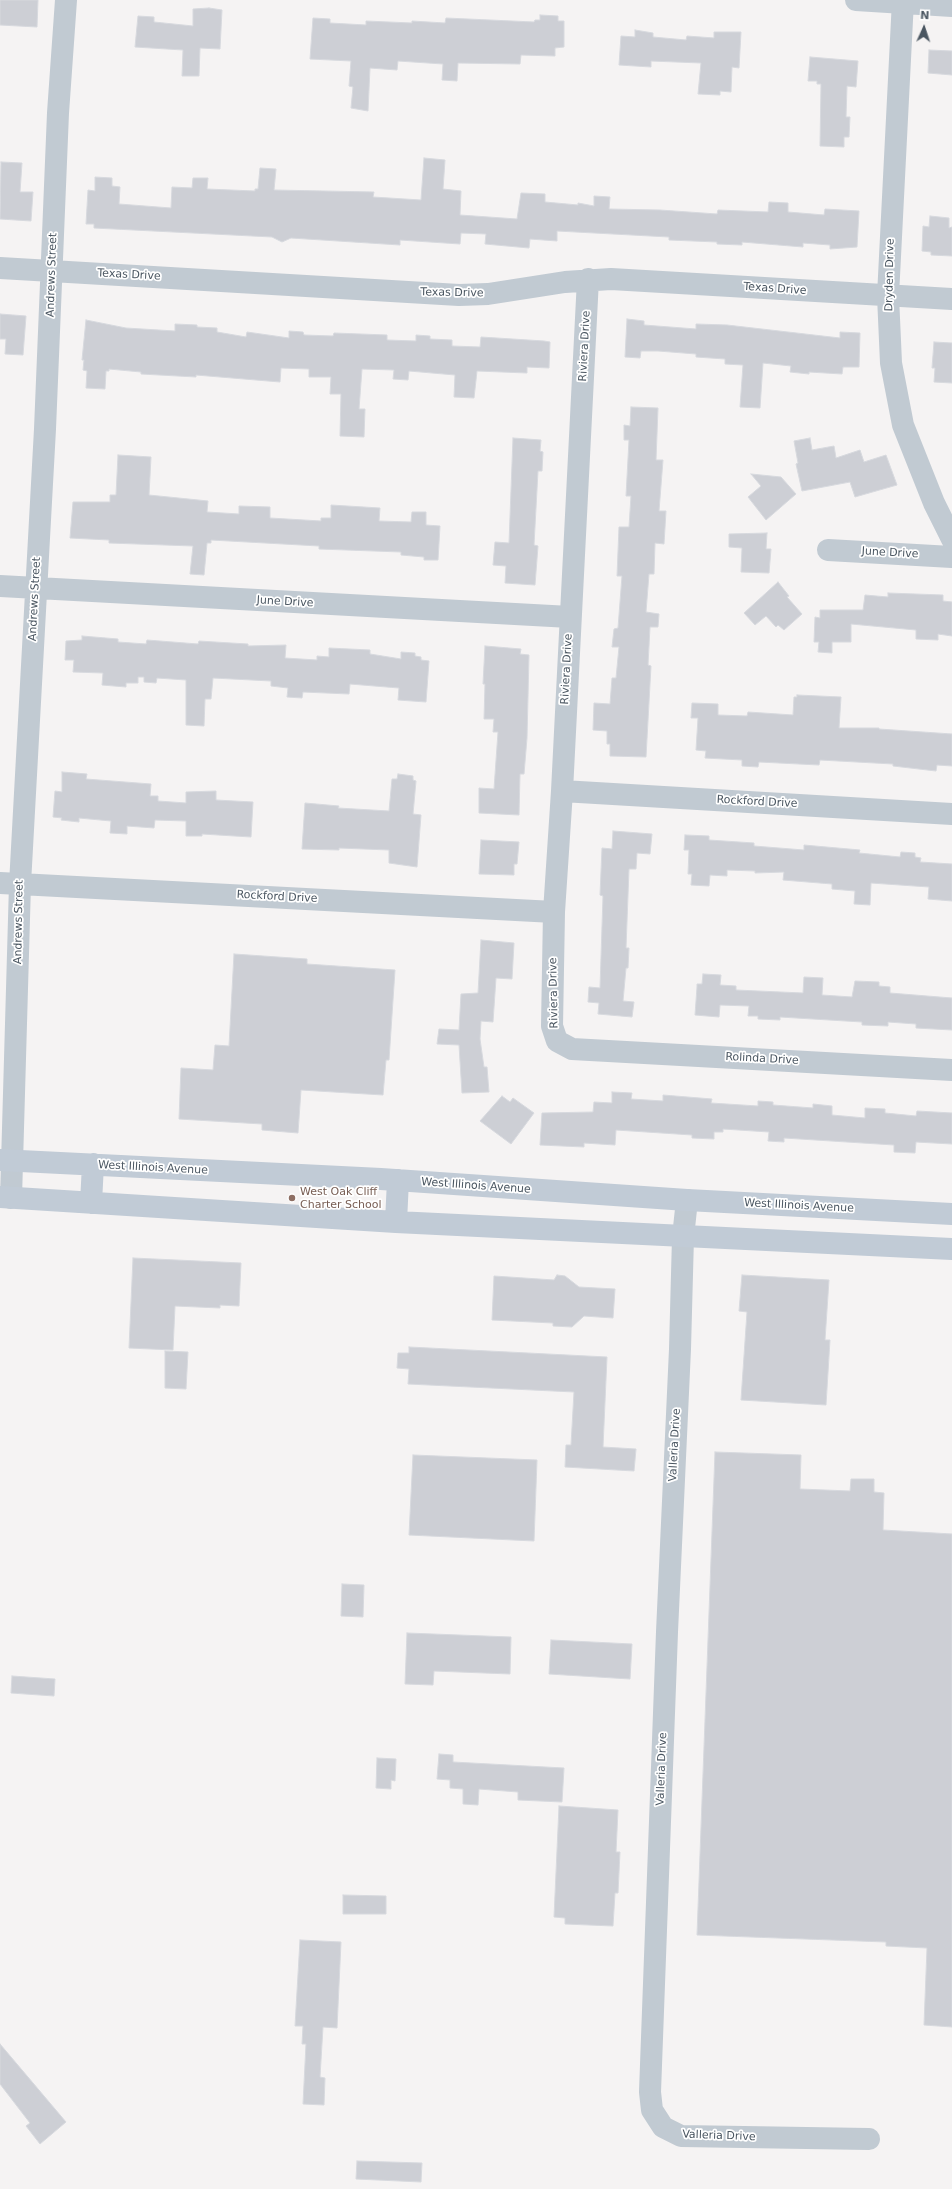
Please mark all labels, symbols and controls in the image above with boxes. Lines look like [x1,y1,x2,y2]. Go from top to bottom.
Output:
north arrow [904,8,944,48]
text: N [920,9,930,22]
street label: Andrews Street [44,233,60,317]
street label: Dryden Drive [883,238,897,312]
street label: Texas Drive [97,267,161,283]
street label: Texas Drive [743,280,807,298]
street label: Texas Drive [420,286,484,300]
street label: Riviera Drive [577,310,593,382]
street label: June Drive [861,545,919,561]
street label: Andrews Street [26,557,44,641]
street label: June Drive [256,594,314,610]
street label: Riviera Drive [559,633,575,705]
street label: Rockford Drive [716,793,798,811]
street label: Andrews Street [12,880,26,964]
street label: Rockford Drive [236,888,318,906]
street label: Riviera Drive [547,957,561,1029]
street label: Rolinda Drive [725,1050,799,1068]
street label: West Illinois Avenue [98,1159,208,1177]
street label: West Illinois Avenue [421,1176,531,1196]
place label: West Oak Cliff Charter School [300,1185,382,1211]
marker: West Oak Cliff Charter School [287,1193,297,1203]
street label: West Illinois Avenue [744,1197,854,1215]
street label: Valleria Drive [666,1408,684,1482]
street label: Valleria Drive [654,1732,670,1806]
street label: Valleria Drive [682,2128,756,2144]

